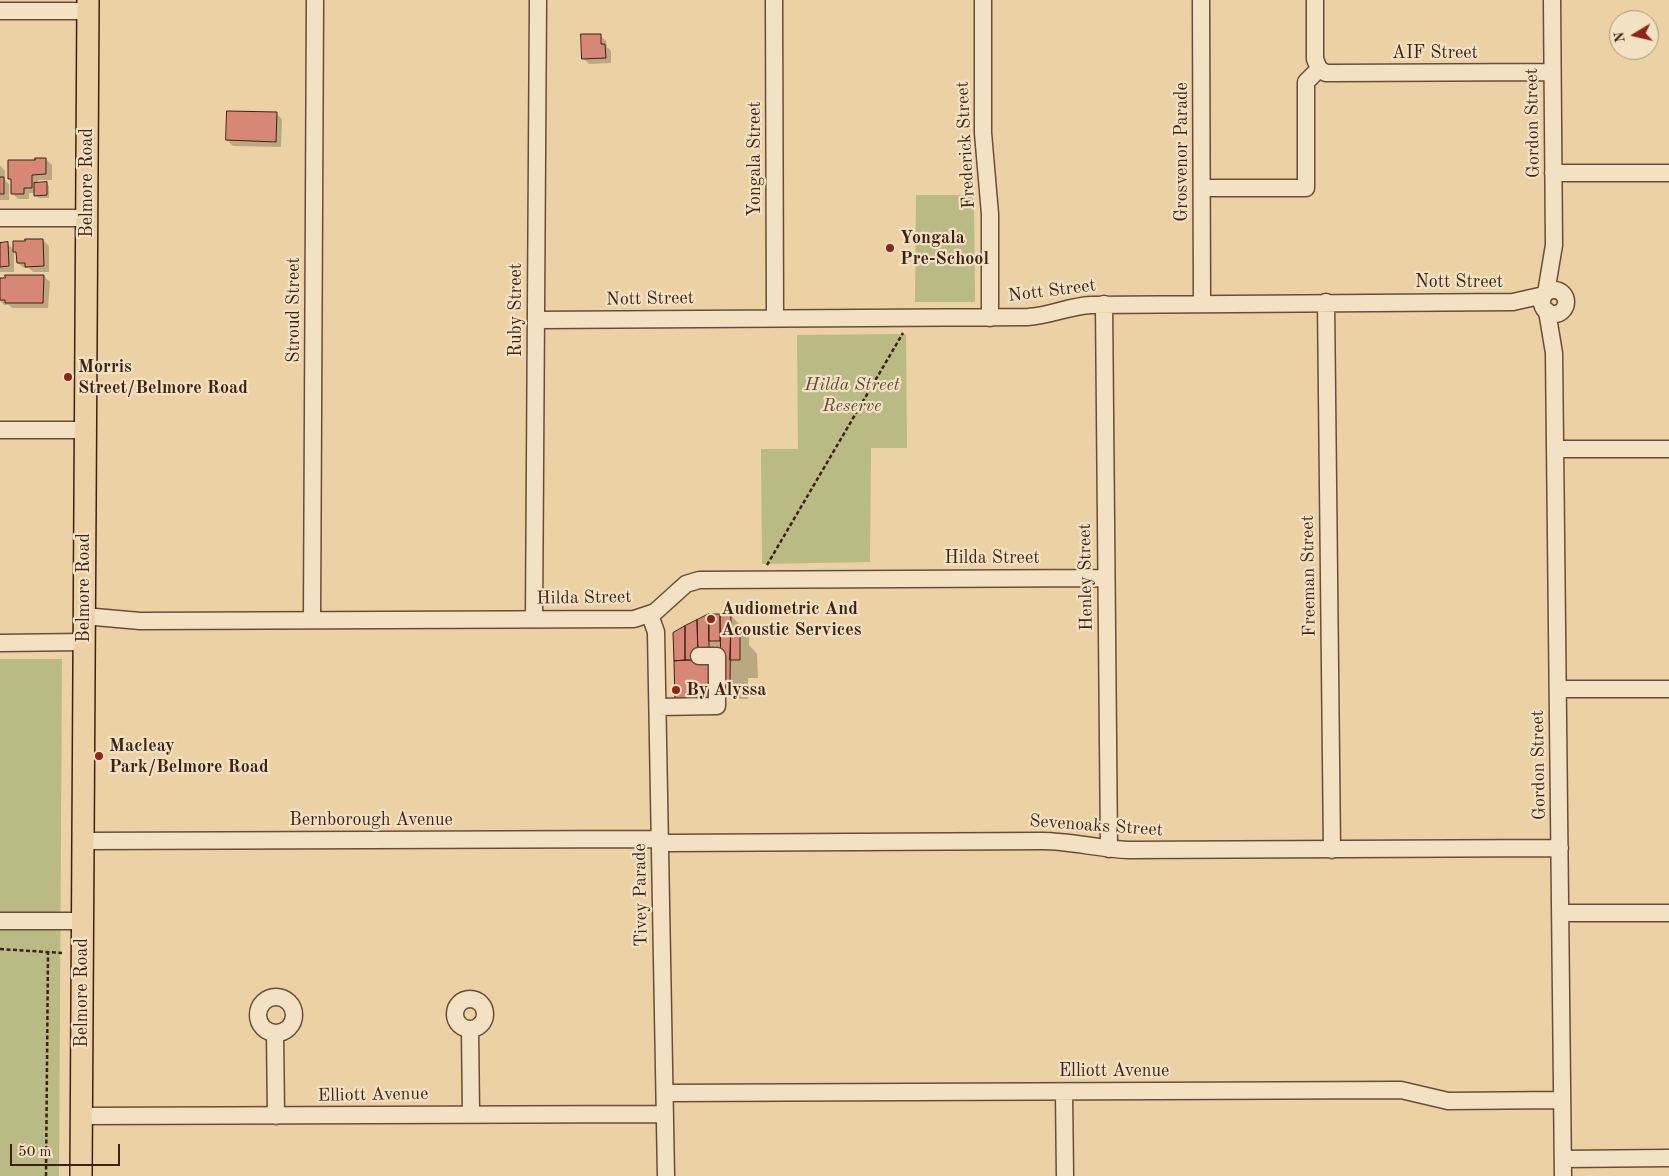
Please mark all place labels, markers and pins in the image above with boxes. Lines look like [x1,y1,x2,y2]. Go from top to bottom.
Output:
place label: Yongala Pre-School [900,227,989,270]
marker: Yongala Pre-School [884,242,896,254]
place label: Morris Street/Belmore Road [78,356,248,398]
marker: Morris Street/Belmore Road [62,371,74,383]
place label: Audiometric And Acoustic Services [721,598,861,640]
marker: Audiometric And Acoustic Services [705,613,717,625]
place label: By Alyssa [686,679,766,701]
marker: By Alyssa [670,684,682,696]
place label: Macleay Park/Belmore Road [109,735,269,778]
marker: Macleay Park/Belmore Road [93,750,105,762]

